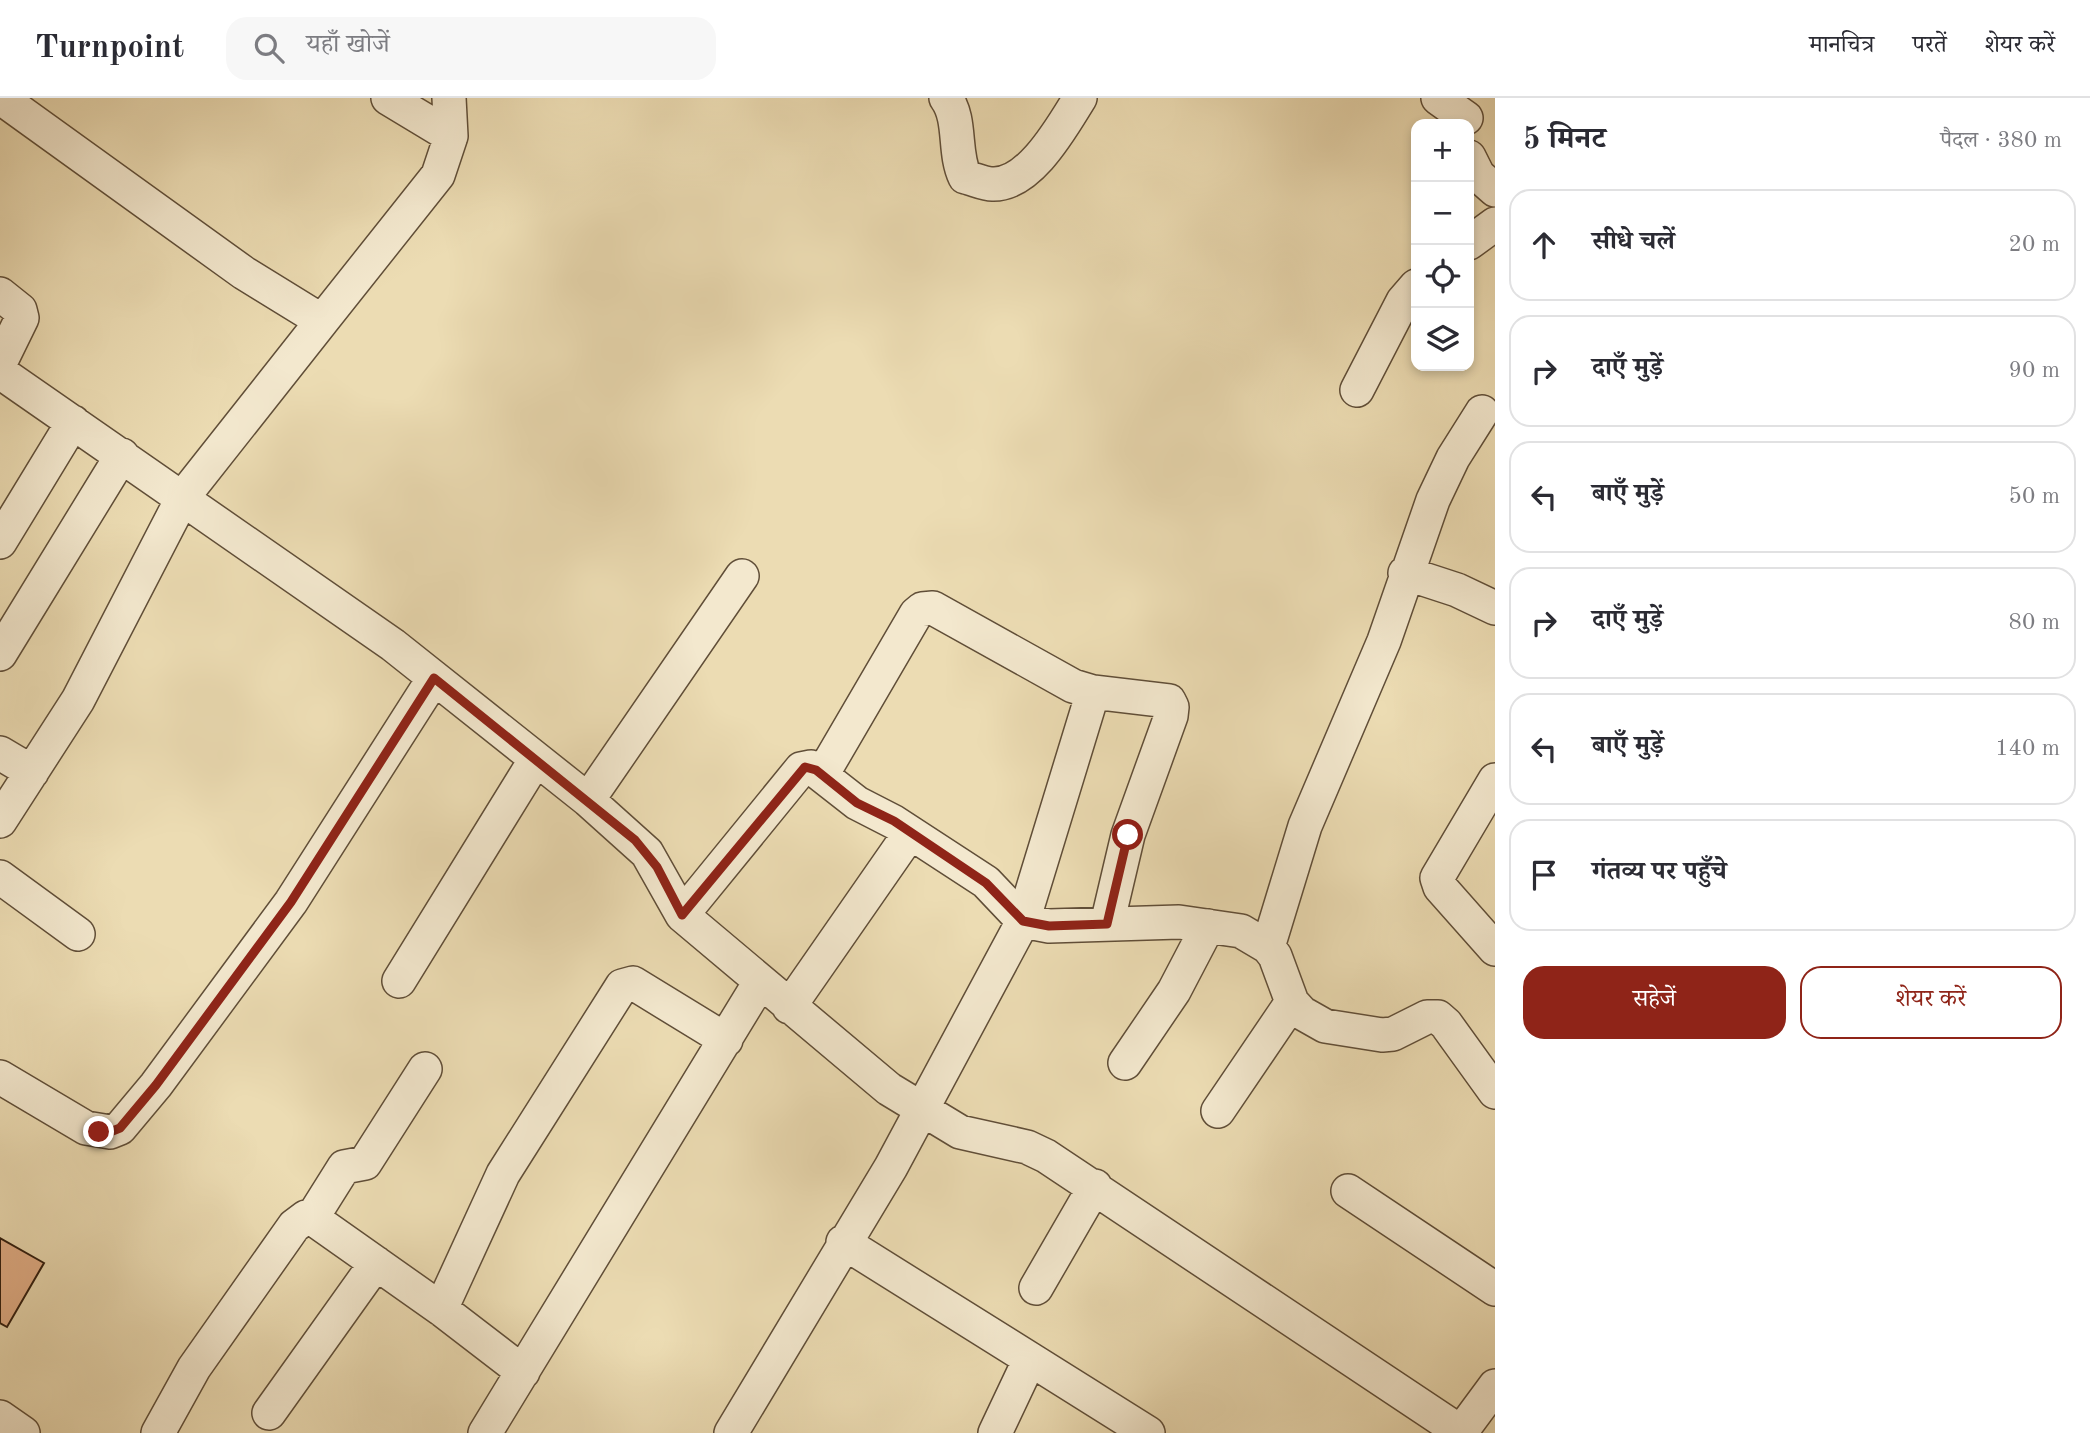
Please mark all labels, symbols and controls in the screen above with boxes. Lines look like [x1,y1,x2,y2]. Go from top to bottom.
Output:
search box [226,17,716,80]
icon: search [250,29,288,67]
text: Turnpoint [35,32,184,65]
text: यहाँ खोजें [306,32,390,58]
text: मानचित्र [1809,34,1874,58]
text: परतें [1912,34,1947,58]
text: शेयर करें [1985,34,2055,58]
map controls [1411,119,1474,371]
button: + [1411,119,1474,182]
text: 5 मिनट [1523,125,1606,155]
text: पैदल · 380 m [1940,129,2062,152]
button: − [1411,182,1474,245]
icon: ahead [1525,226,1563,264]
text: सीधे चलें [1592,229,1675,255]
text: 20 m [2009,233,2060,256]
button: locate [1411,245,1474,308]
button: layers [1411,308,1474,371]
icon: right [1525,352,1563,390]
text: दाएँ मुड़ें [1592,355,1663,381]
text: 90 m [2009,359,2060,382]
icon: left [1525,478,1563,516]
text: बाएँ मुड़ें [1592,481,1664,507]
text: 50 m [2009,485,2060,508]
icon: right [1525,604,1563,642]
text: दाएँ मुड़ें [1592,607,1663,633]
text: 80 m [2009,611,2060,634]
icon: left [1525,730,1563,768]
text: बाएँ मुड़ें [1592,733,1664,759]
text: 140 m [1995,737,2060,760]
route start [1112,819,1143,850]
icon: arrive [1525,856,1563,894]
text: गंतव्य पर पहुँचे [1592,859,1727,885]
button: सहेजें [1523,966,1786,1039]
button: शेयर करें [1800,966,2062,1039]
route end [83,1116,114,1147]

